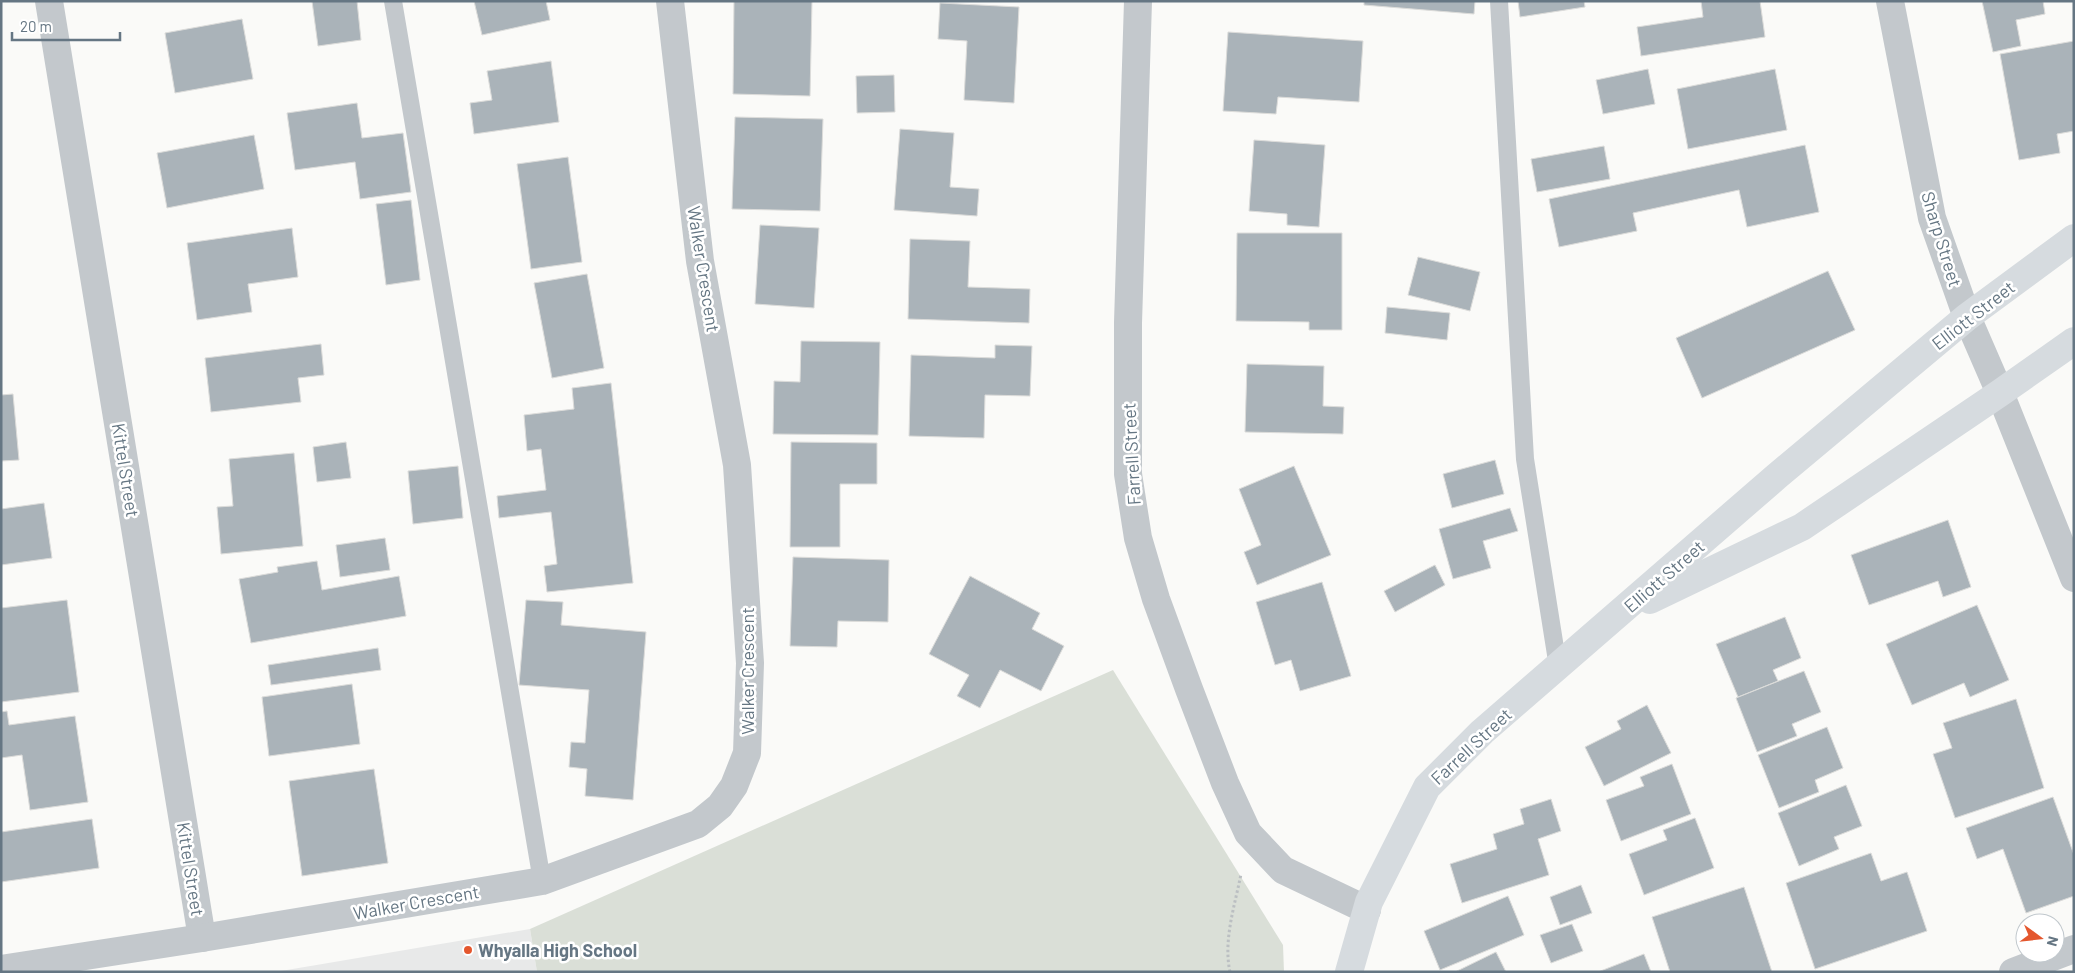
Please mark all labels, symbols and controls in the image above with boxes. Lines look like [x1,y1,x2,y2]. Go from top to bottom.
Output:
scale bar [12,10,120,42]
text: 20 m [20,17,52,35]
street label: Sharp Street [1917,189,1967,289]
street label: Walker Crescent [683,204,725,334]
street label: Elliott Street [1927,276,2019,354]
street label: Farrell Street [1117,402,1145,506]
street label: Kittel Street [108,421,144,519]
street label: Elliott Street [1619,535,1709,617]
street label: Walker Crescent [736,607,758,735]
street label: Farrell Street [1426,703,1516,789]
street label: Kittel Street [173,820,209,918]
street label: Walker Crescent [351,880,481,924]
north arrow [2015,913,2065,963]
text: N [2044,935,2062,948]
place label: Whyalla High School [478,939,637,961]
marker: Whyalla High School [462,944,474,956]

